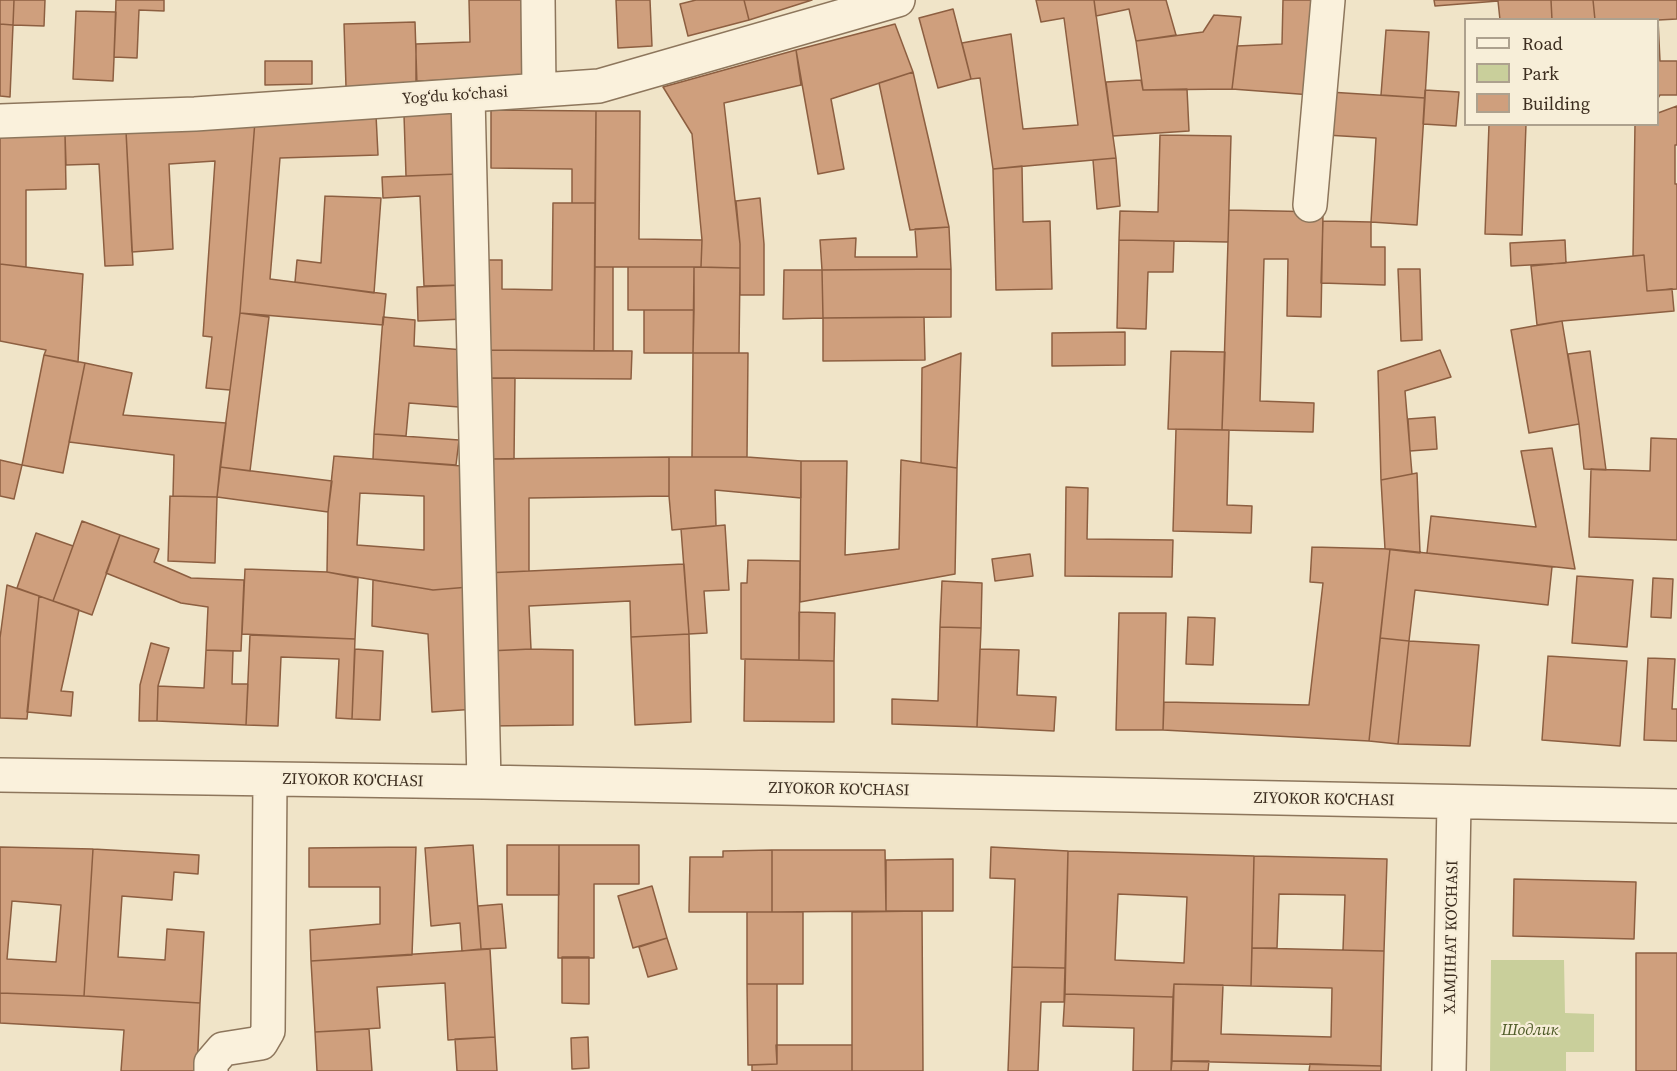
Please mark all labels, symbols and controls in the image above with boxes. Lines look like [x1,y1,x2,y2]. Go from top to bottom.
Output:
legend [1464,18,1659,126]
text: Road [1522,31,1563,56]
text: Park [1522,61,1559,86]
street label: Yogʻdu koʻchasi [401,83,509,109]
text: Building [1522,91,1590,116]
street label: ZIYOKOR KO'CHASI [282,770,424,792]
street label: ZIYOKOR KO'CHASI [768,779,910,801]
street label: ZIYOKOR KO'CHASI [1253,789,1395,811]
street label: XAMJIHAT KO'CHASI [1441,860,1463,1014]
park label: Шодлик [1502,1021,1558,1041]

